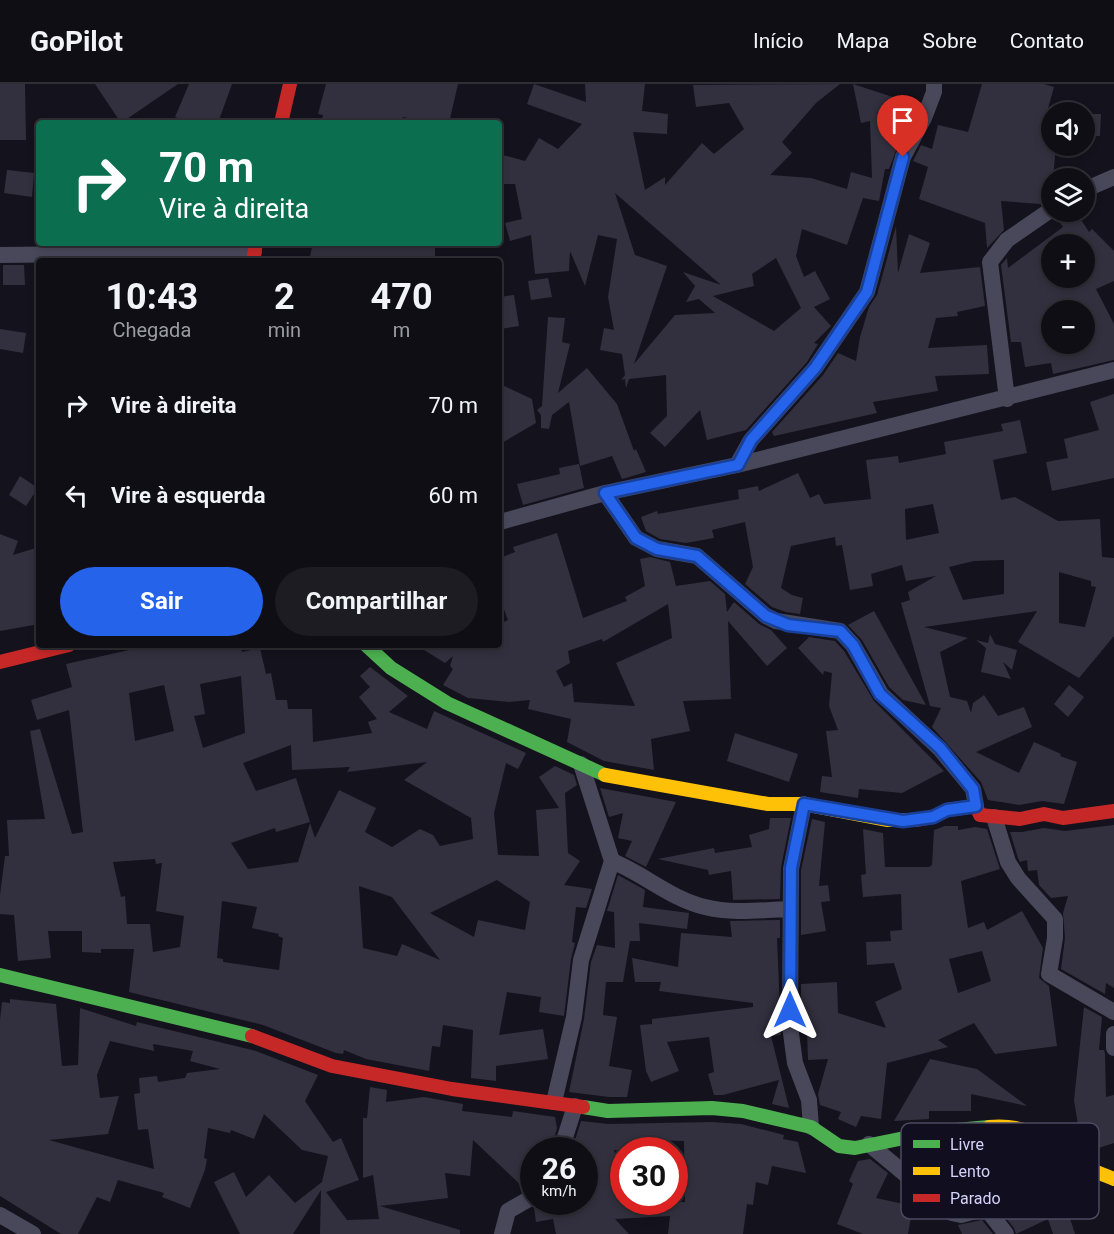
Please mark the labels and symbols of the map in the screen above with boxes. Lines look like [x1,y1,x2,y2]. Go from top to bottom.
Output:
pin [877,95,928,157]
position arrow [758,978,822,1042]
legend [901,1123,1099,1219]
text: Livre [950,1135,984,1154]
speed limit sign: 30 [610,1137,688,1215]
text: Lento [950,1162,990,1181]
text: Parado [950,1189,1001,1208]

